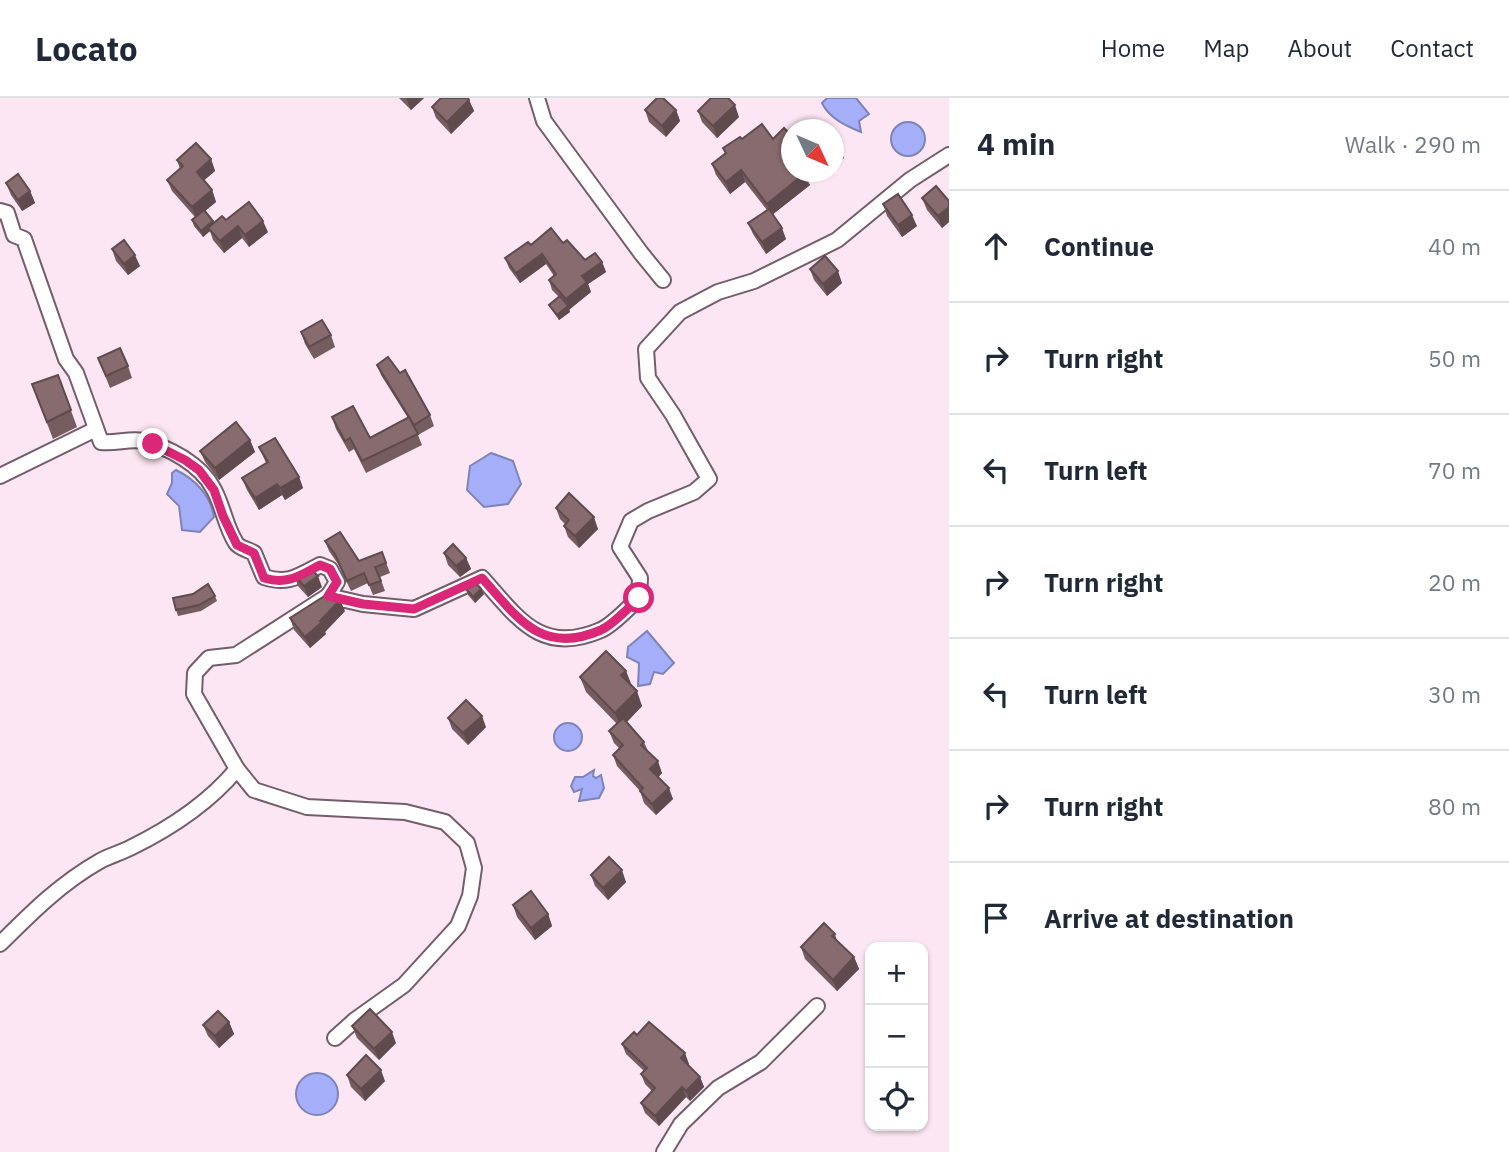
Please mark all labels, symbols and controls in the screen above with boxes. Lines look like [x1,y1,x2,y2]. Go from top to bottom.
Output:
text: Locato [35,27,138,70]
text: Home [1101,32,1165,64]
text: Map [1203,32,1249,64]
text: About [1287,32,1352,64]
text: Contact [1390,32,1474,64]
north arrow [781,119,844,182]
text: 4 min [977,124,1055,163]
text: Walk · 290 m [1345,129,1481,159]
icon: ahead [977,227,1015,265]
text: Continue [1044,229,1154,263]
text: 40 m [1428,231,1481,261]
icon: right [977,339,1015,377]
text: Turn right [1044,341,1163,375]
text: 50 m [1428,343,1481,373]
route end [137,428,168,459]
icon: left [977,451,1015,489]
text: Turn left [1044,453,1147,487]
text: 70 m [1428,455,1481,485]
icon: right [977,563,1015,601]
text: Turn right [1044,565,1163,599]
text: 20 m [1428,567,1481,597]
route start [623,582,654,613]
icon: left [977,675,1015,713]
text: Turn left [1044,677,1147,711]
text: 30 m [1428,679,1481,709]
icon: right [977,787,1015,825]
text: Turn right [1044,789,1163,823]
text: 80 m [1428,791,1481,821]
icon: arrive [977,899,1015,937]
text: Arrive at destination [1044,901,1294,935]
map controls [865,942,928,1131]
button: + [865,942,928,1005]
button: − [865,1005,928,1068]
button: locate [865,1068,928,1131]

